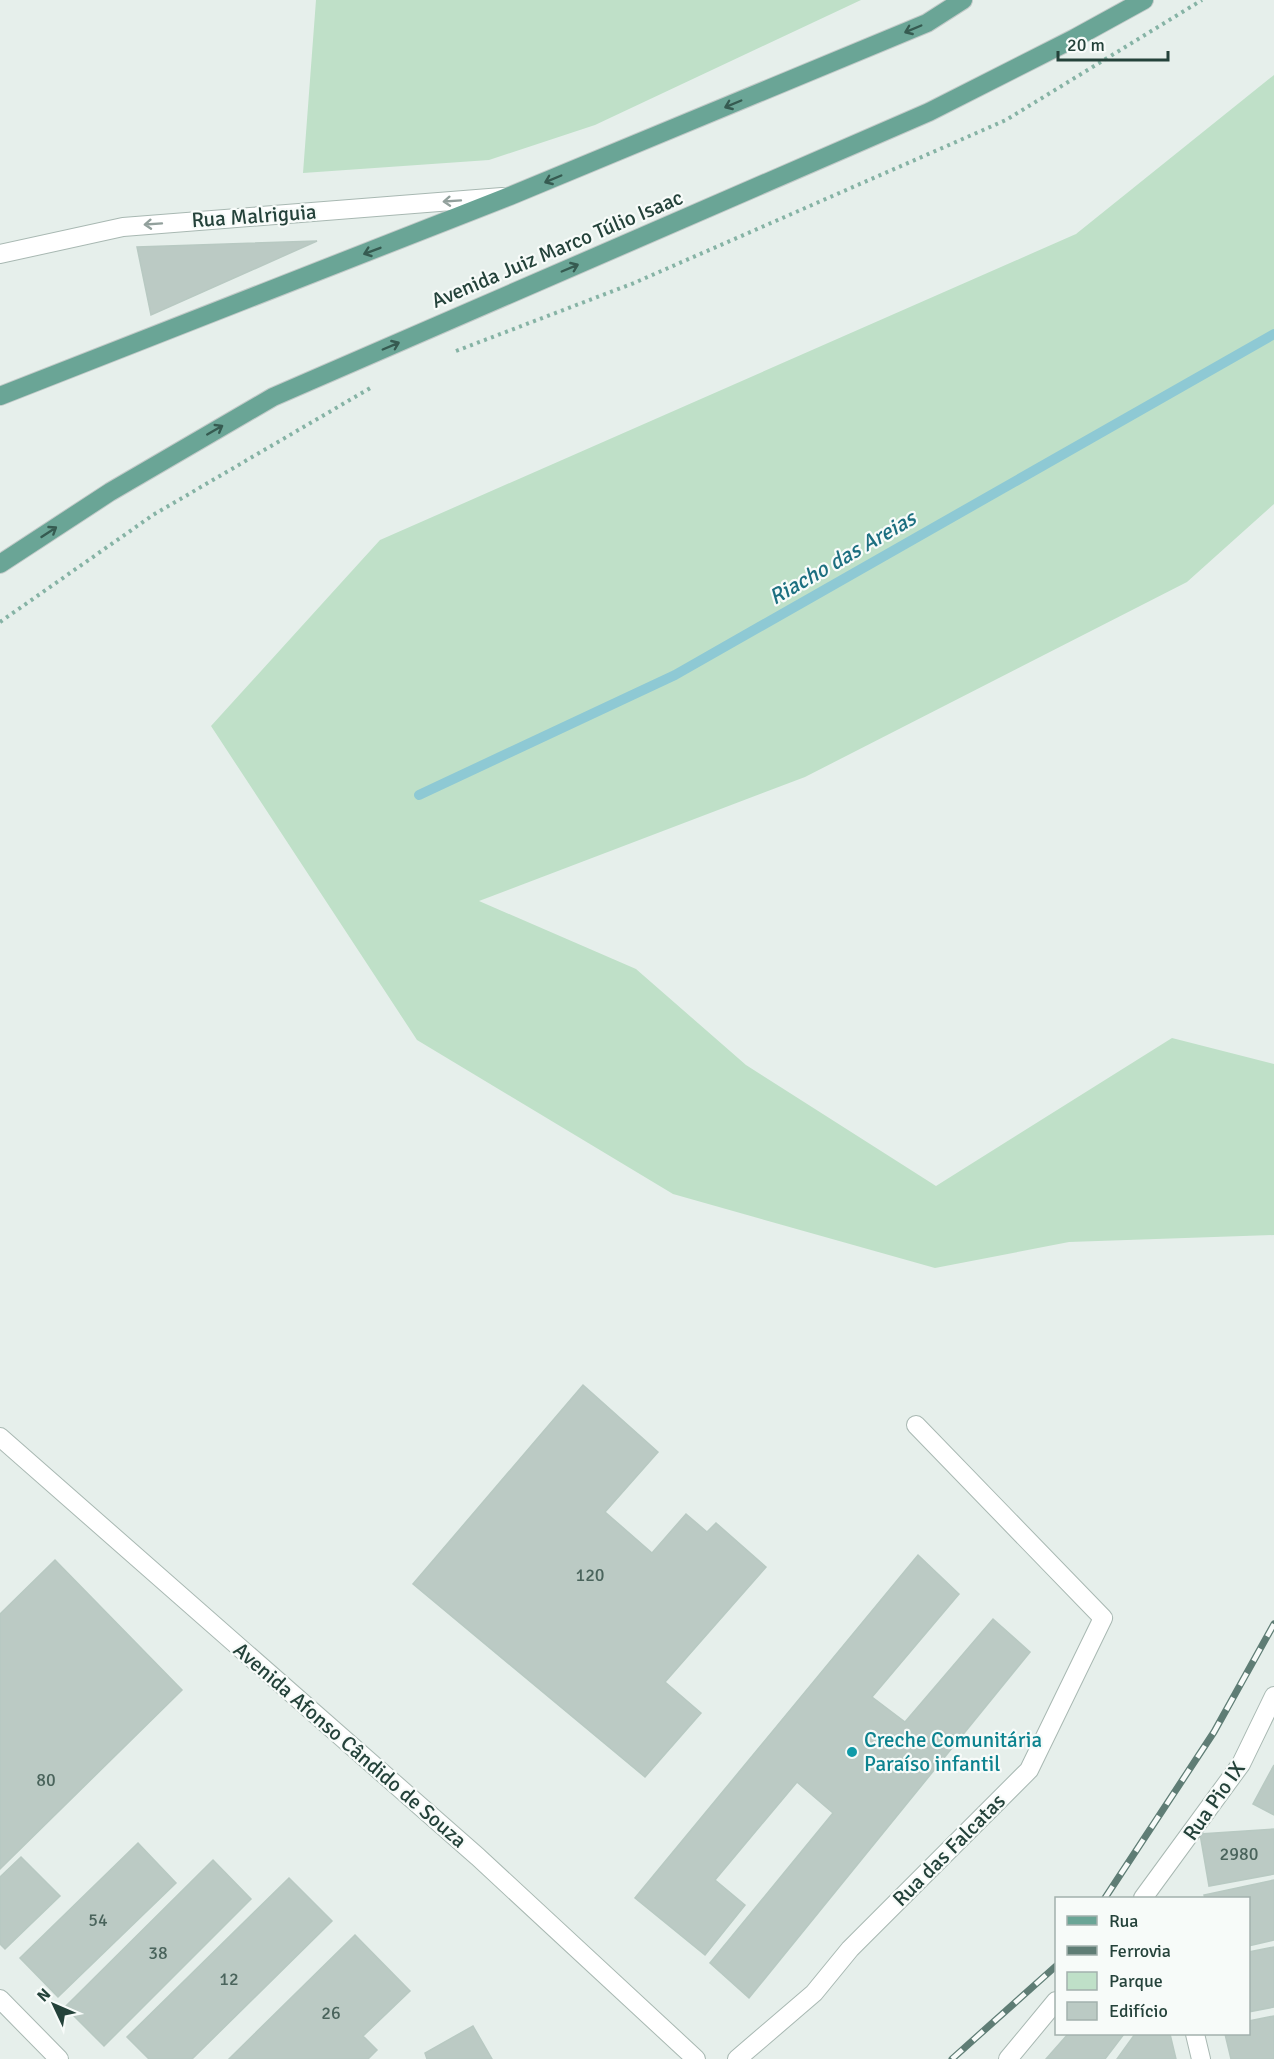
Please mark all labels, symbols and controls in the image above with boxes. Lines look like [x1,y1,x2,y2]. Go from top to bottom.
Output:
one-way arrow [904,24,923,35]
scale bar [1058,24,1168,62]
text: 20 m [1067,34,1105,56]
one-way arrow [724,99,742,110]
one-way arrow [544,174,562,185]
street label: Avenida Juiz Marco Túlio Isaac [427,184,687,314]
one-way arrow [442,196,462,207]
street label: Rua Malriguia [191,199,317,233]
one-way arrow [143,219,163,230]
one-way arrow [363,246,381,257]
one-way arrow [560,262,578,273]
one-way arrow [381,340,399,351]
one-way arrow [206,424,223,436]
water label: Riacho das Areias [764,503,923,610]
one-way arrow [40,526,57,538]
house number: 120 [575,1564,605,1586]
street label: Avenida Afonso Cândido de Souza [228,1637,472,1853]
place label: Creche Comunitária Paraíso infantil [864,1727,1042,1777]
marker: Creche Comunitária Paraíso infantil [845,1745,859,1759]
street label: Rua Pio IX [1177,1756,1251,1846]
house number: 80 [36,1769,56,1791]
street label: Rua das Falcatas [887,1788,1011,1912]
house number: 2980 [1220,1843,1258,1865]
legend [1055,1897,1250,2035]
house number: 54 [88,1909,108,1931]
text: Rua [1109,1910,1138,1932]
text: Ferrovia [1109,1940,1171,1962]
house number: 38 [148,1942,168,1964]
house number: 12 [219,1968,239,1990]
text: Parque [1109,1970,1163,1992]
north arrow [24,1975,84,2035]
text: N [33,1984,55,2006]
text: Edifício [1109,2000,1168,2022]
house number: 26 [321,2002,341,2024]

